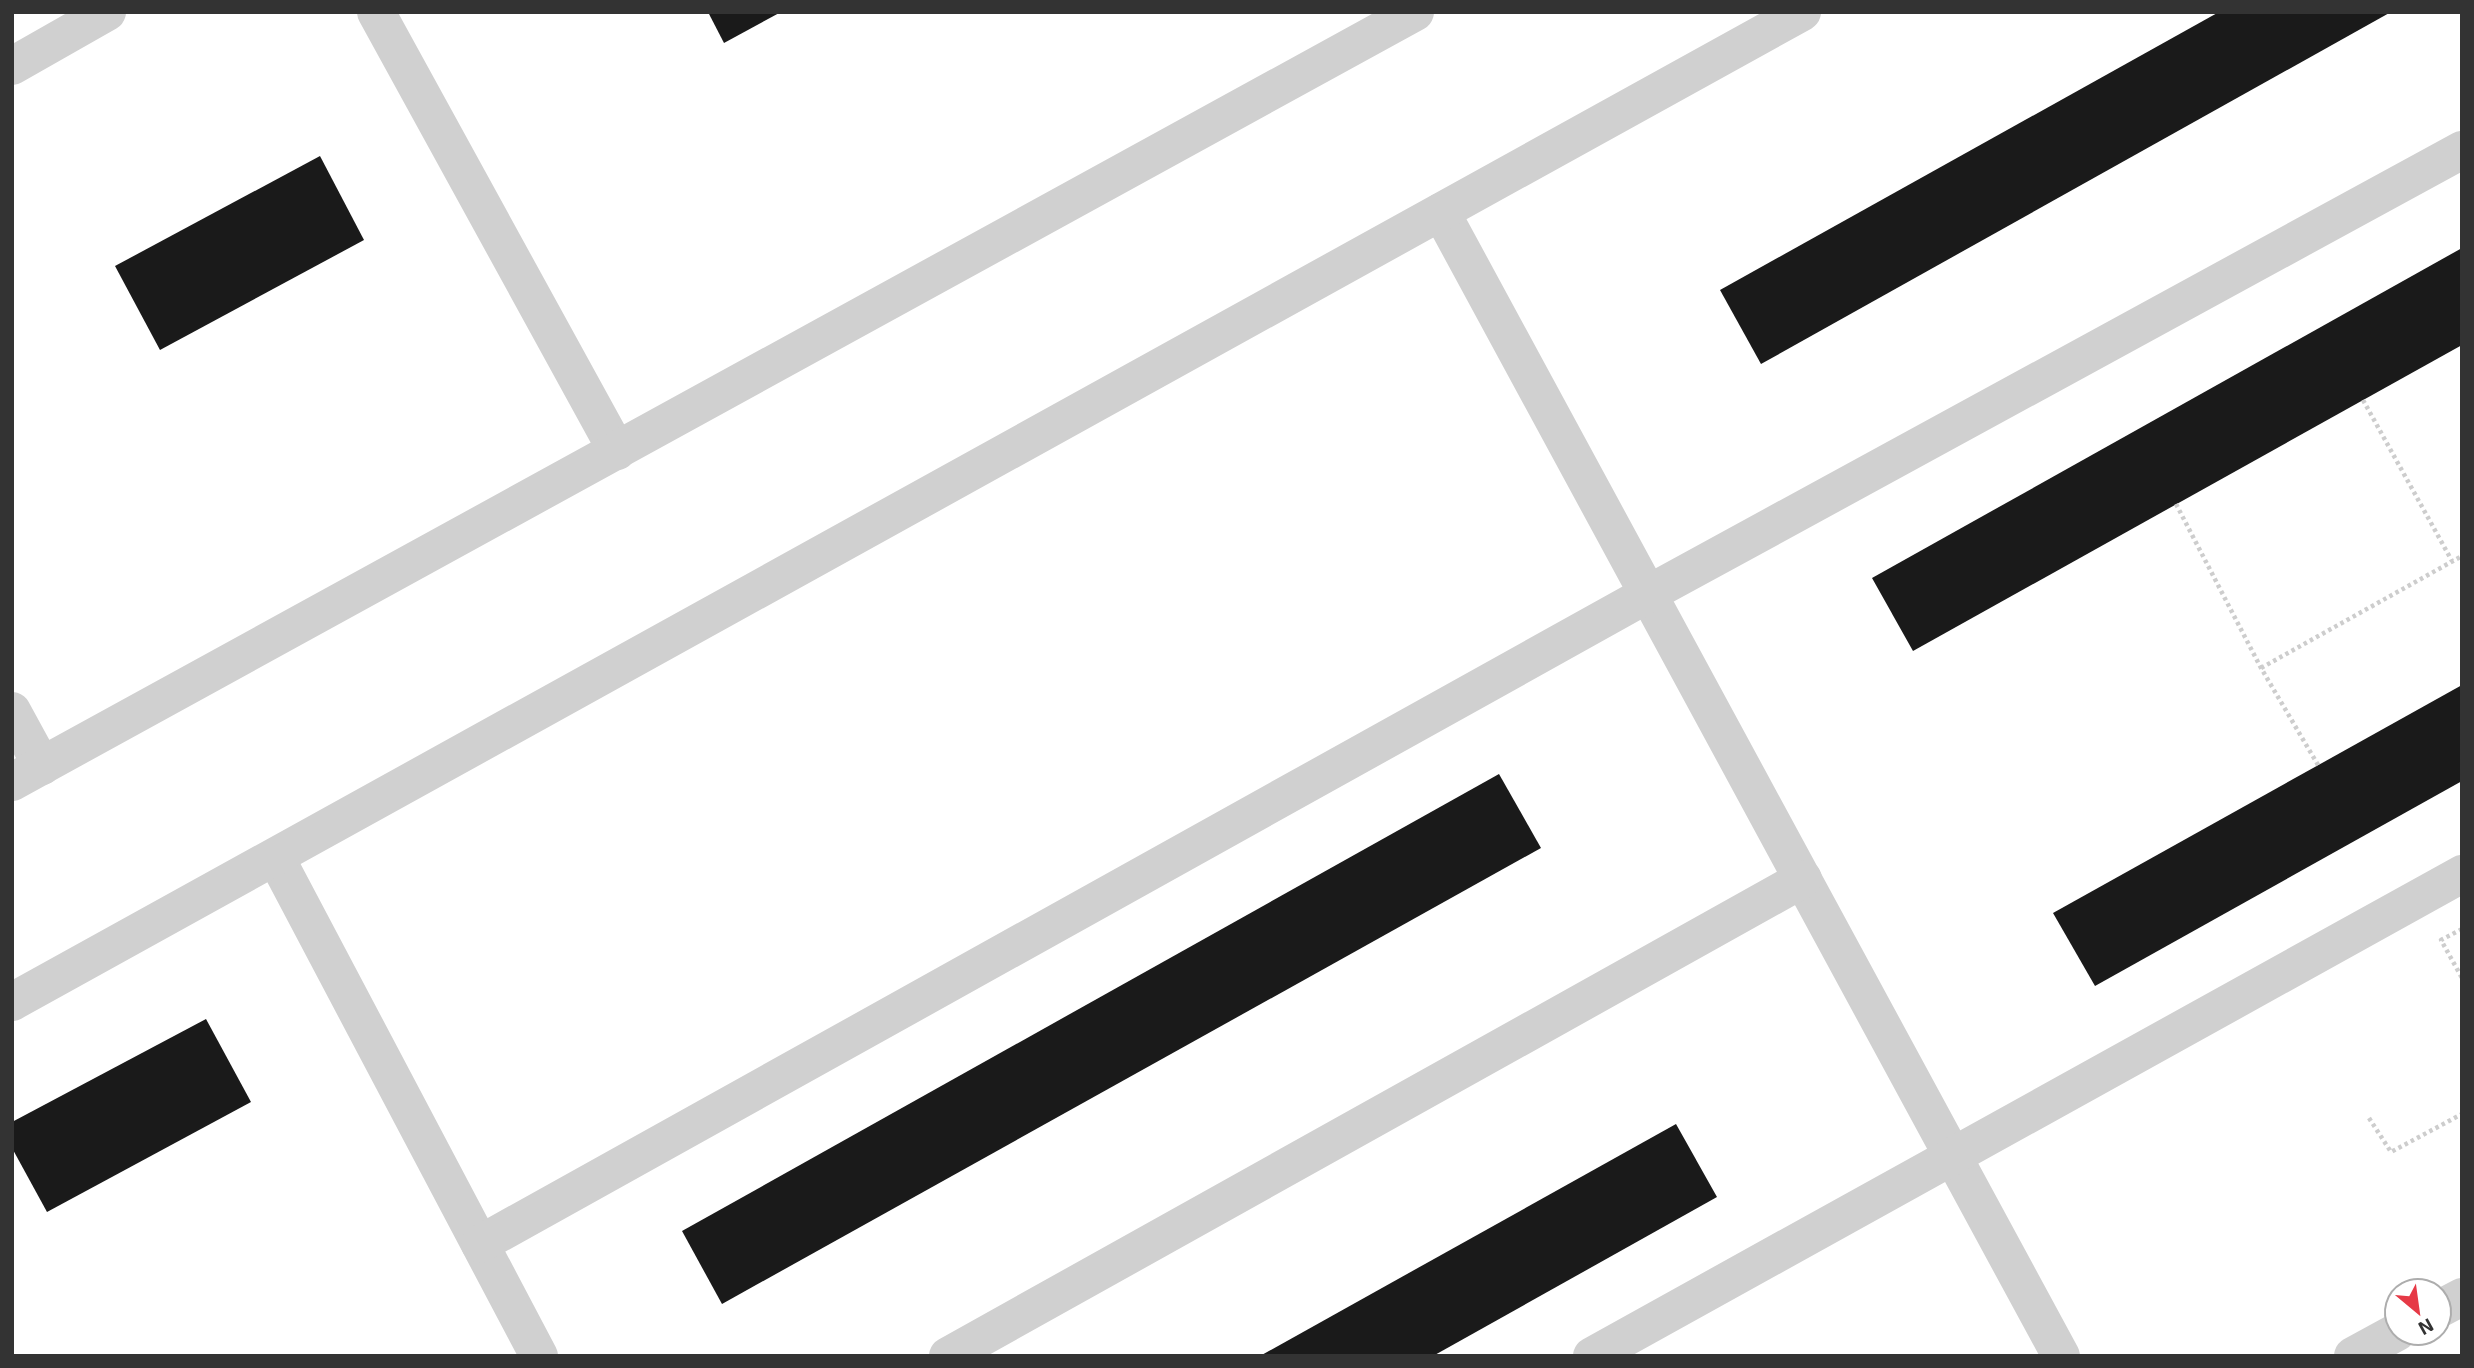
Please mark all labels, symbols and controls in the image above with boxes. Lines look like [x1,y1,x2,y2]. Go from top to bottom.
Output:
north arrow [2383,1277,2453,1347]
text: N [2415,1314,2438,1341]

